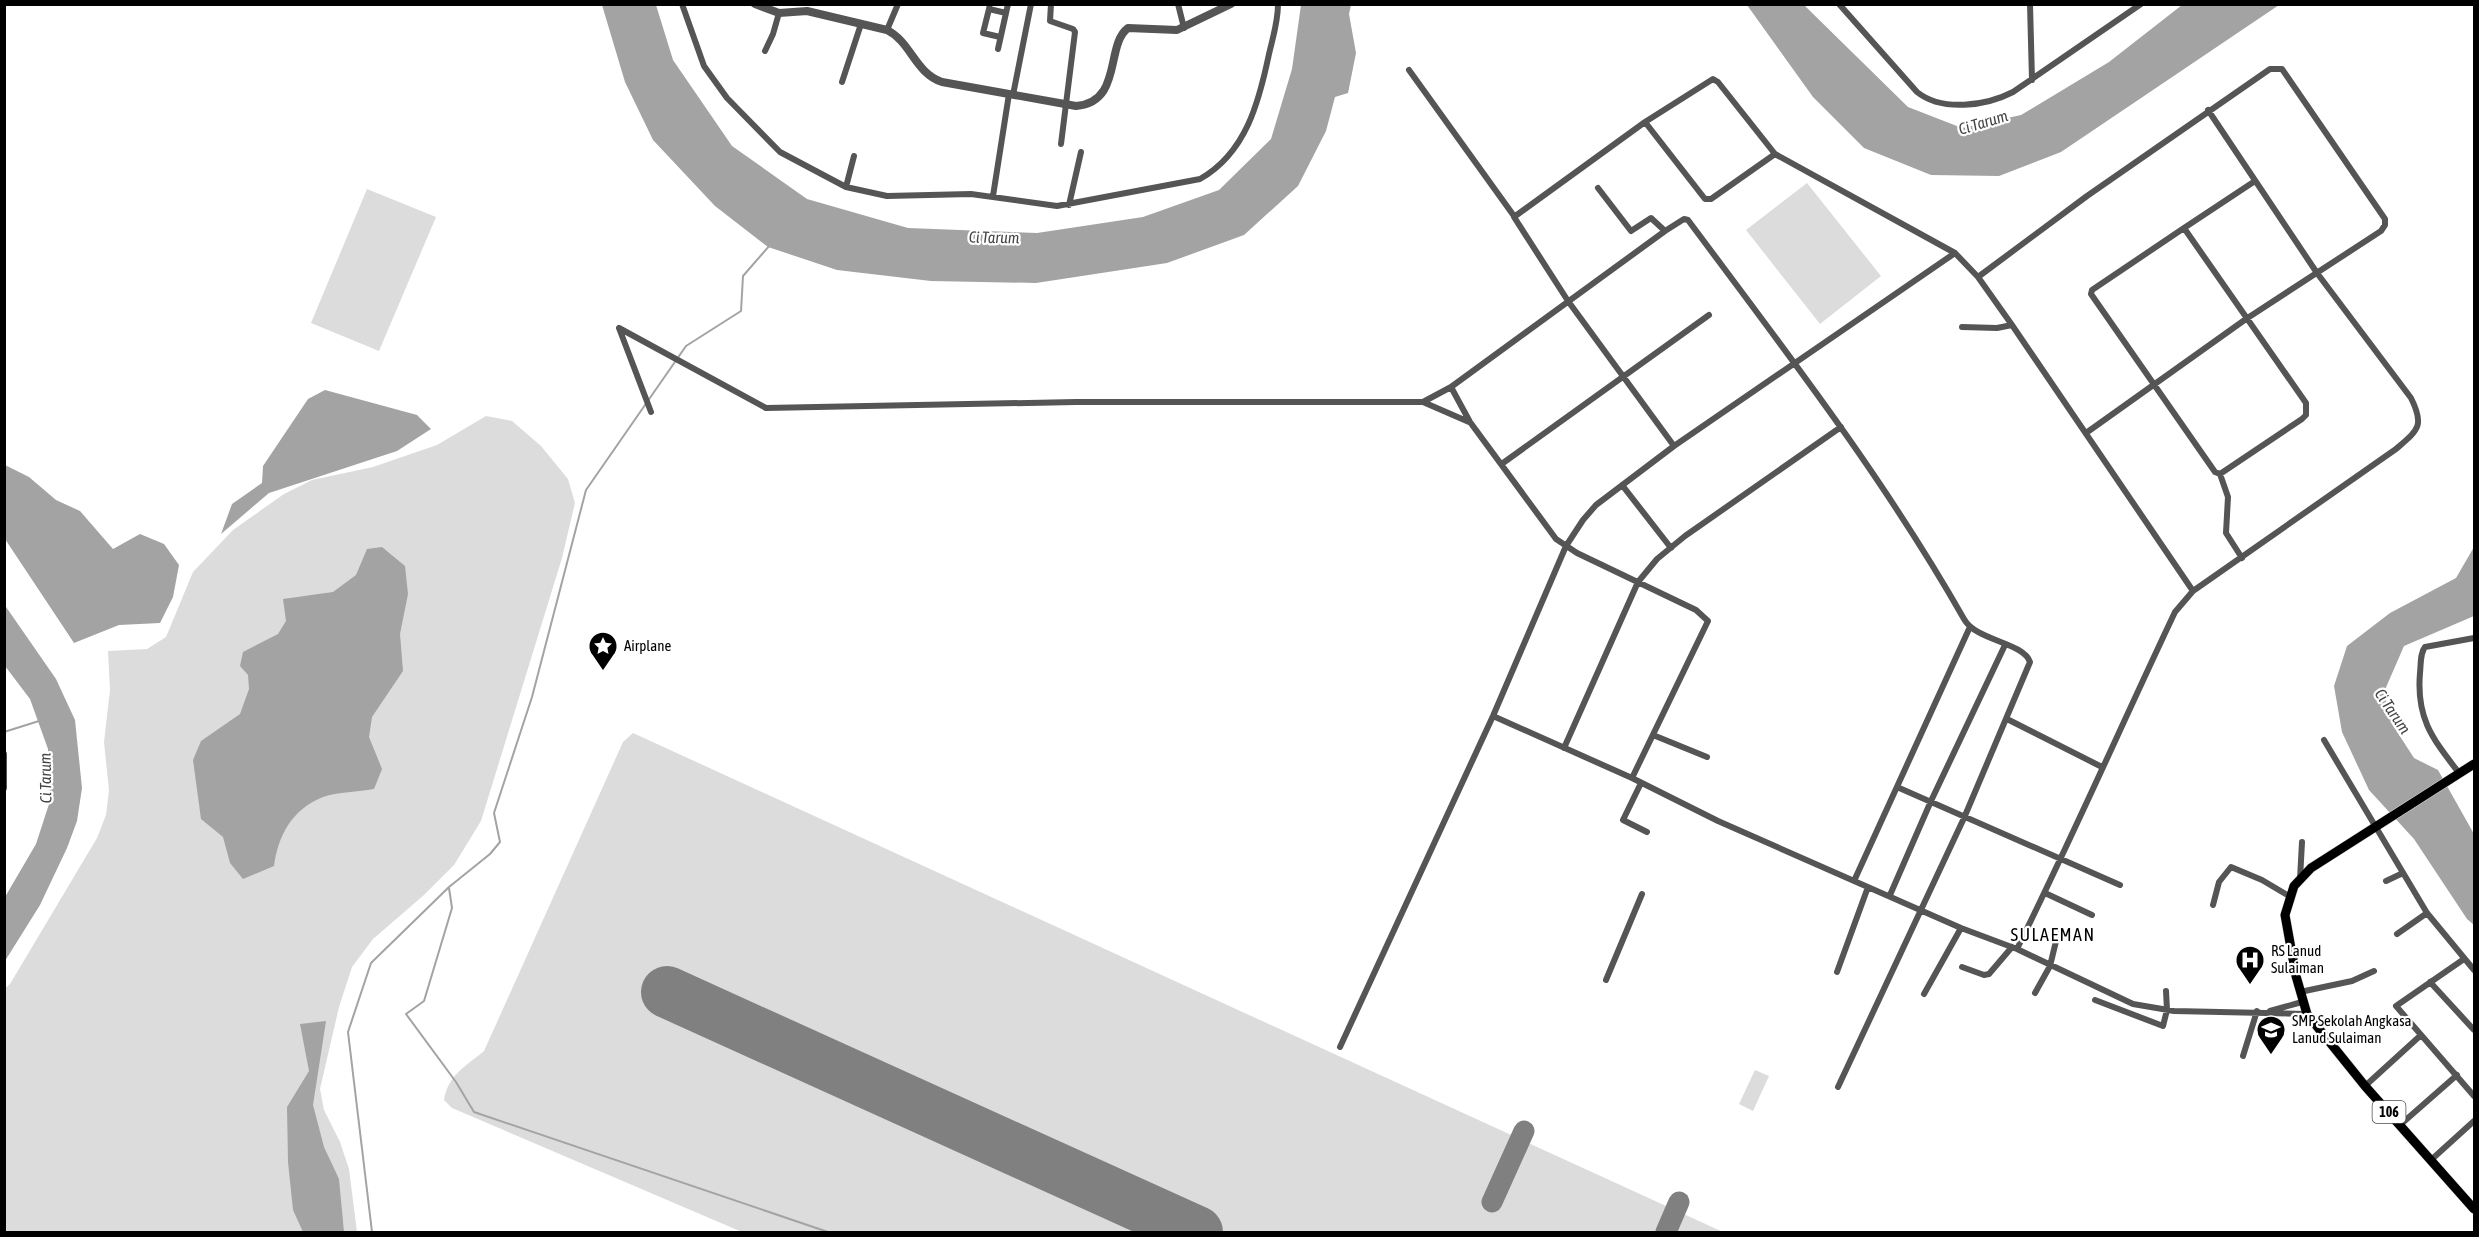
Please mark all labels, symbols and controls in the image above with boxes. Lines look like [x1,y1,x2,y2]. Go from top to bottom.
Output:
water label: Ci Tarum [1956,106,2010,138]
water label: Ci Tarum [969,228,1020,246]
place icon: Airplane [587,630,619,672]
place label: Airplane [624,637,672,654]
water label: Ci Tarum [2371,685,2415,737]
water label: Ci Tarum [36,752,54,803]
district label: SULAEMAN [2010,924,2096,945]
place label: RS Lanud Sulaiman [2271,942,2324,976]
hospital icon: RS Lanud Sulaiman [2234,944,2266,986]
place label: SMP Sekolah Angkasa Lanud Sulaiman [2292,1012,2411,1046]
school or university icon: SMP Sekolah Angkasa Lanud Sulaiman [2255,1014,2287,1056]
road number: 106 [2372,1101,2406,1123]

